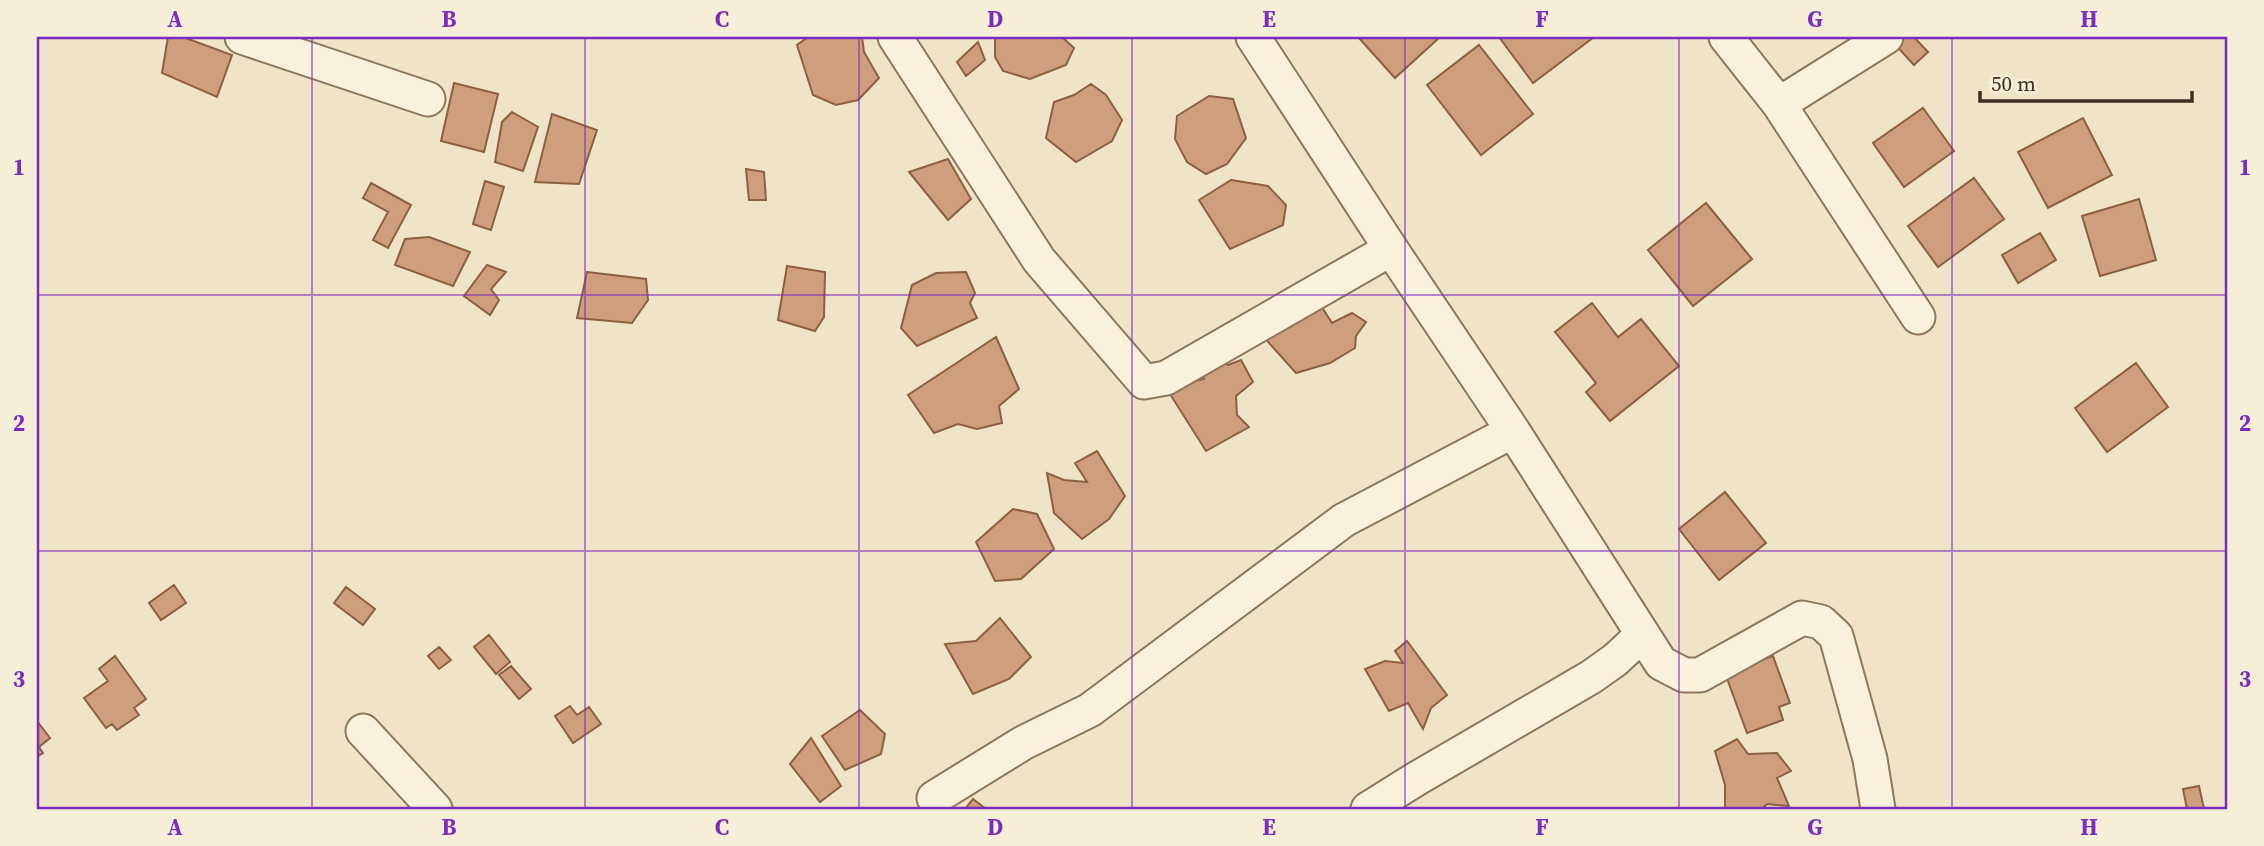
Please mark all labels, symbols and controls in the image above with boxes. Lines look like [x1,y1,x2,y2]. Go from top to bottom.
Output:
text: A [167,3,183,35]
text: B [442,3,457,35]
text: C [715,3,729,35]
text: D [987,3,1003,35]
text: E [1262,3,1276,35]
text: F [1535,3,1549,35]
text: G [1807,3,1823,35]
text: H [2080,3,2098,35]
scale bar [1980,60,2192,104]
text: 50 m [1991,69,2036,98]
text: 1 [13,151,25,183]
text: 1 [2239,151,2251,183]
text: 2 [13,407,25,439]
text: 2 [2239,407,2251,439]
text: 3 [13,663,25,695]
text: 3 [2239,663,2251,695]
text: A [167,811,183,843]
text: B [442,811,457,843]
text: C [715,811,729,843]
text: D [987,811,1003,843]
text: E [1262,811,1276,843]
text: F [1535,811,1549,843]
text: G [1807,811,1823,843]
text: H [2080,811,2098,843]

